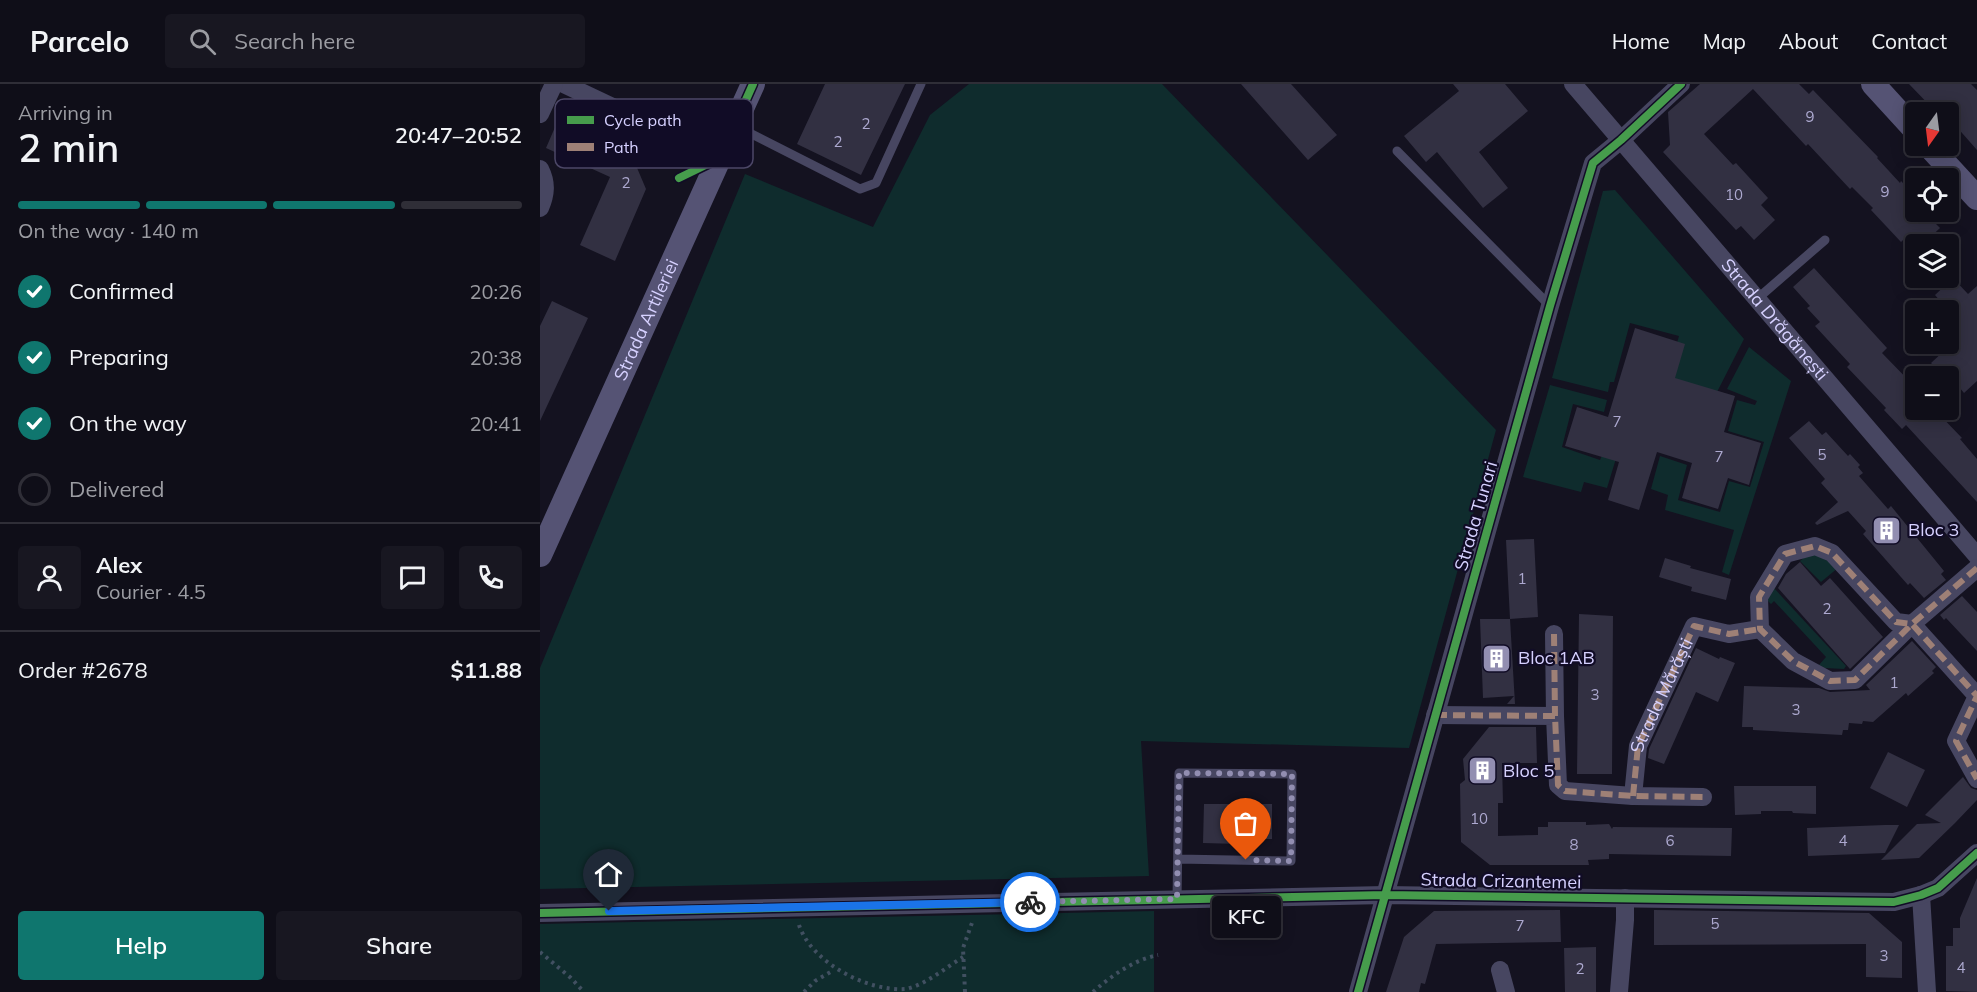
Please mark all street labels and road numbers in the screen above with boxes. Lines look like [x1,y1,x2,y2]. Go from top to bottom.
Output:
street label: Strada Drăgănești [1716,253,1834,385]
street label: Strada Artileriei [608,255,683,384]
street label: Strada Tunari [1449,458,1502,573]
street label: Strada Mărăști [1625,634,1698,753]
street label: Strada Crizantemei [1420,868,1582,893]

